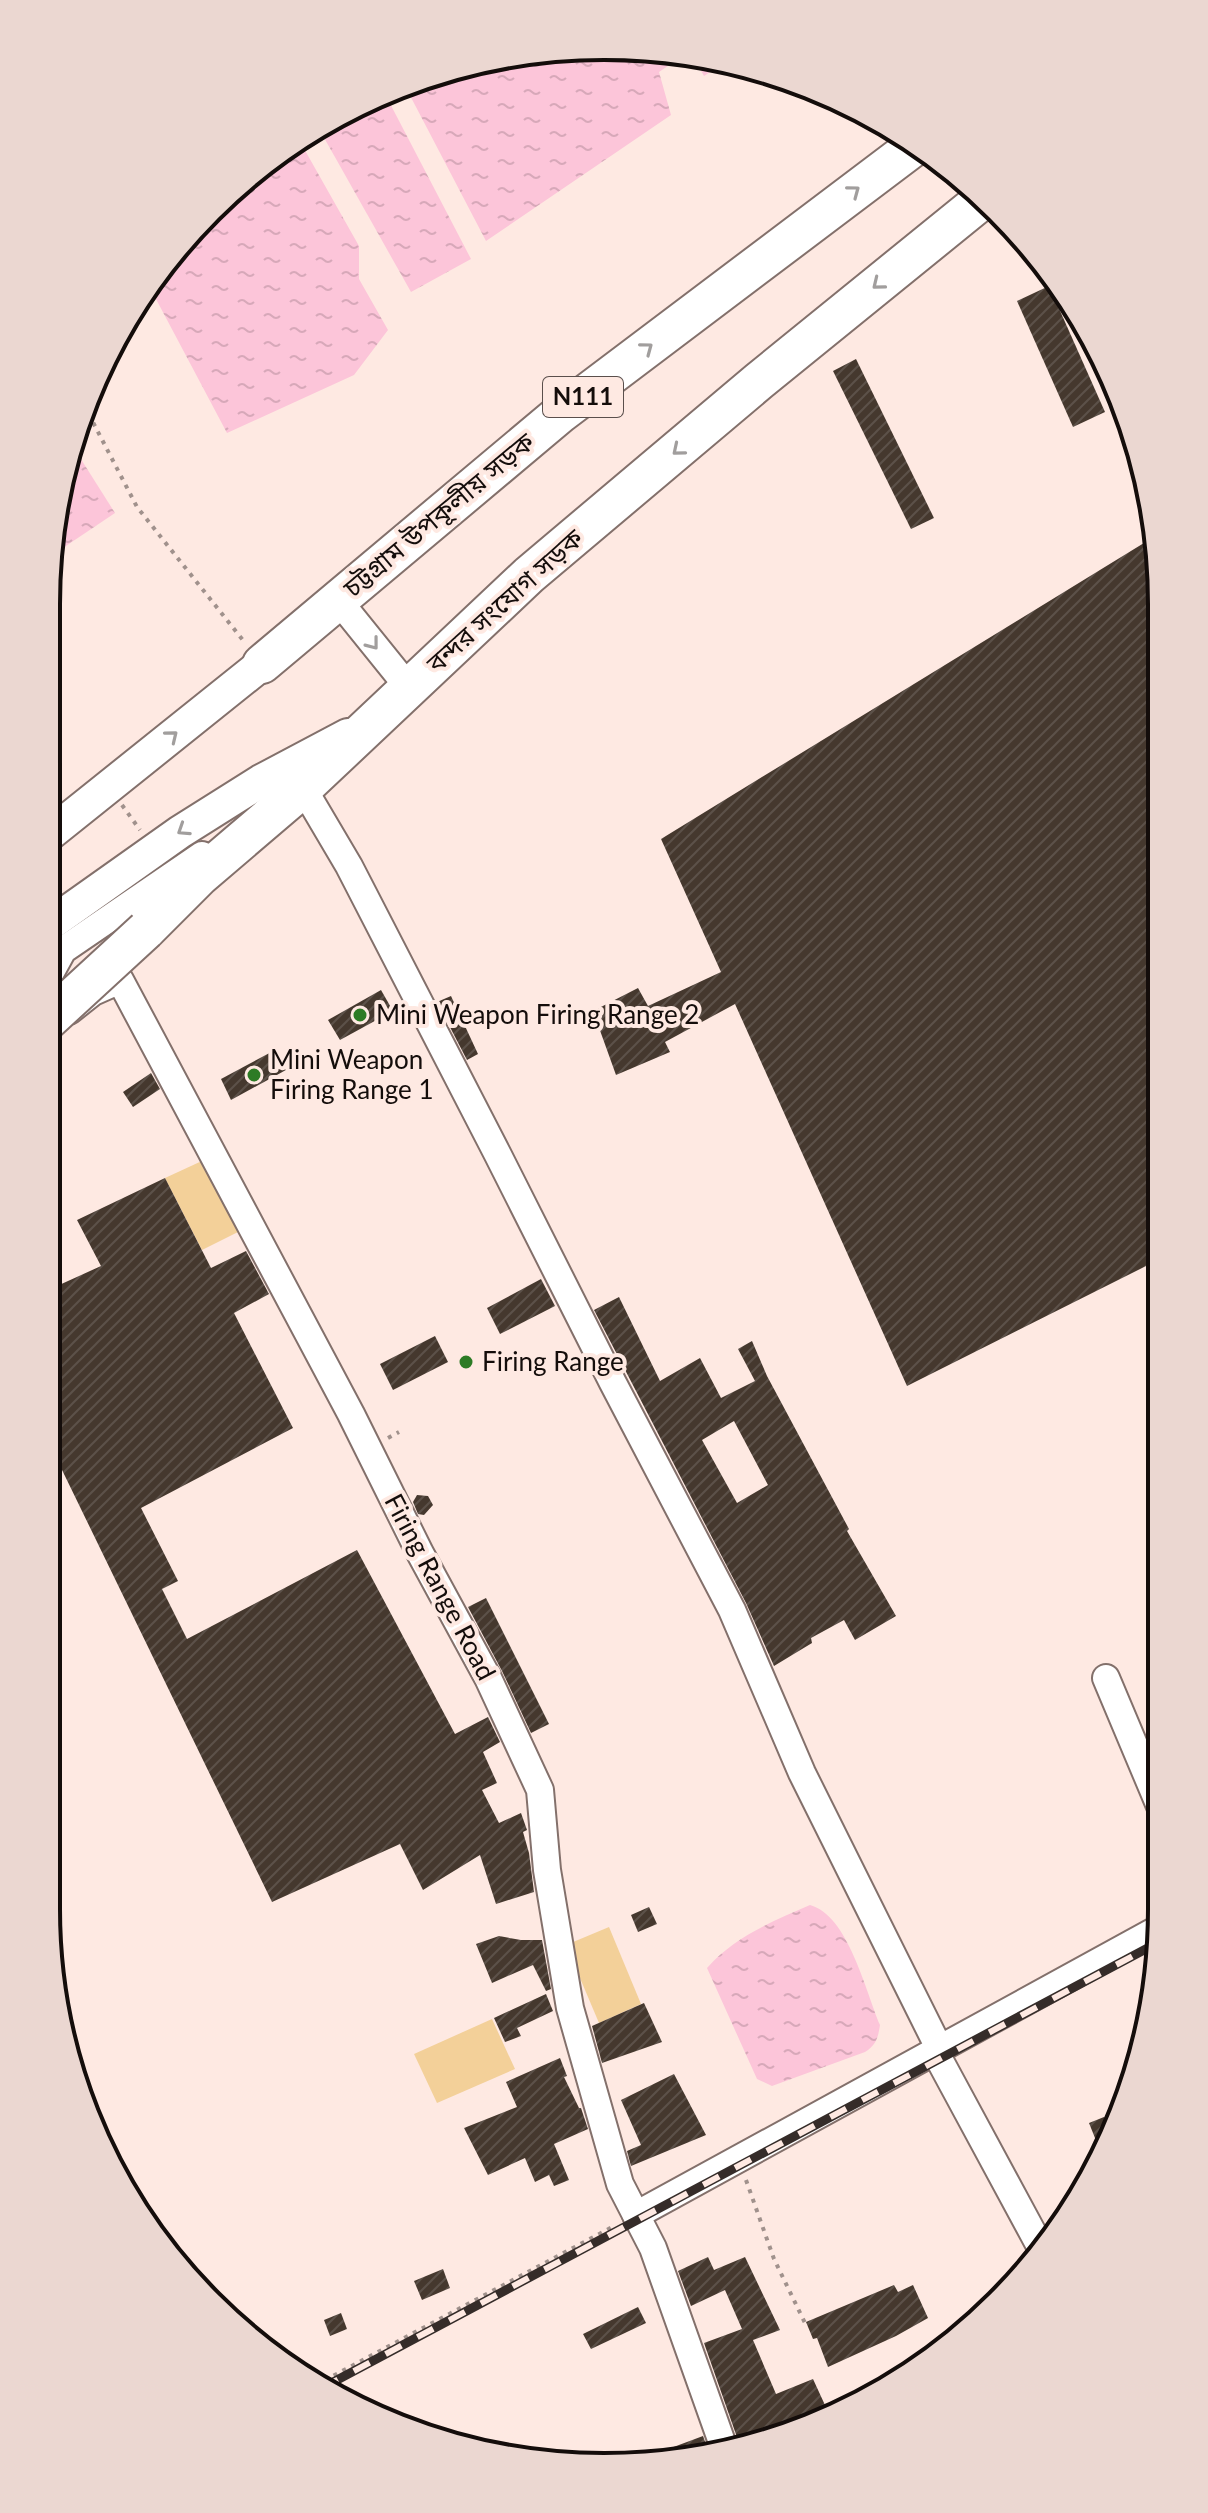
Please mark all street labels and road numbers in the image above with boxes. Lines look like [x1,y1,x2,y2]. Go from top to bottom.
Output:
road number: N111 [543,377,623,417]
street label: চট্টগ্রাম উপকূলীয় সড়ক [336,425,542,605]
street label: বন্দর সংযোগ সড়ক [419,521,590,679]
street label: Firing Range Road [378,1488,503,1685]

